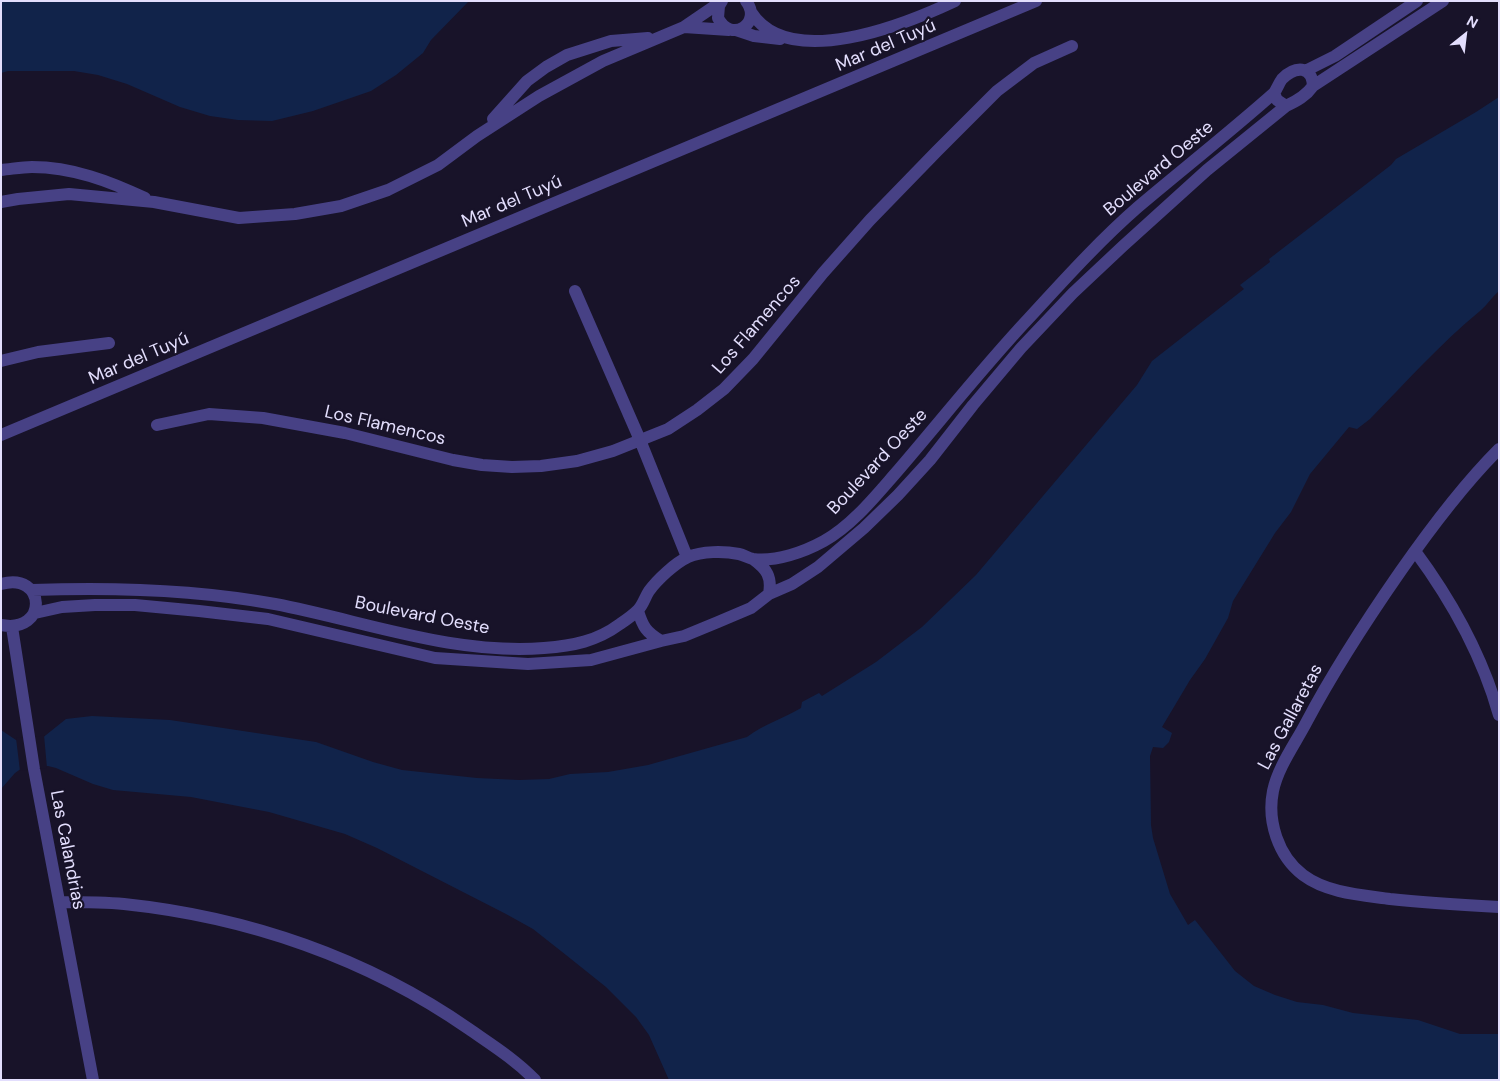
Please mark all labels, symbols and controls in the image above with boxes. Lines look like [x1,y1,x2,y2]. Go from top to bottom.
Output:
north arrow [1440,10,1490,60]
text: N [1463,12,1481,32]
street label: Mar del Tuyú [833,15,939,77]
street label: Boulevard Oeste [1100,117,1218,221]
street label: Mar del Tuyú [459,171,565,233]
street label: Los Flamencos [708,271,806,379]
street label: Mar del Tuyú [86,328,192,390]
street label: Los Flamencos [322,402,448,450]
street label: Boulevard Oeste [823,405,933,519]
street label: Boulevard Oeste [353,592,491,640]
street label: Las Gallaretas [1254,661,1328,773]
street label: Las Calandrias [45,789,89,911]

